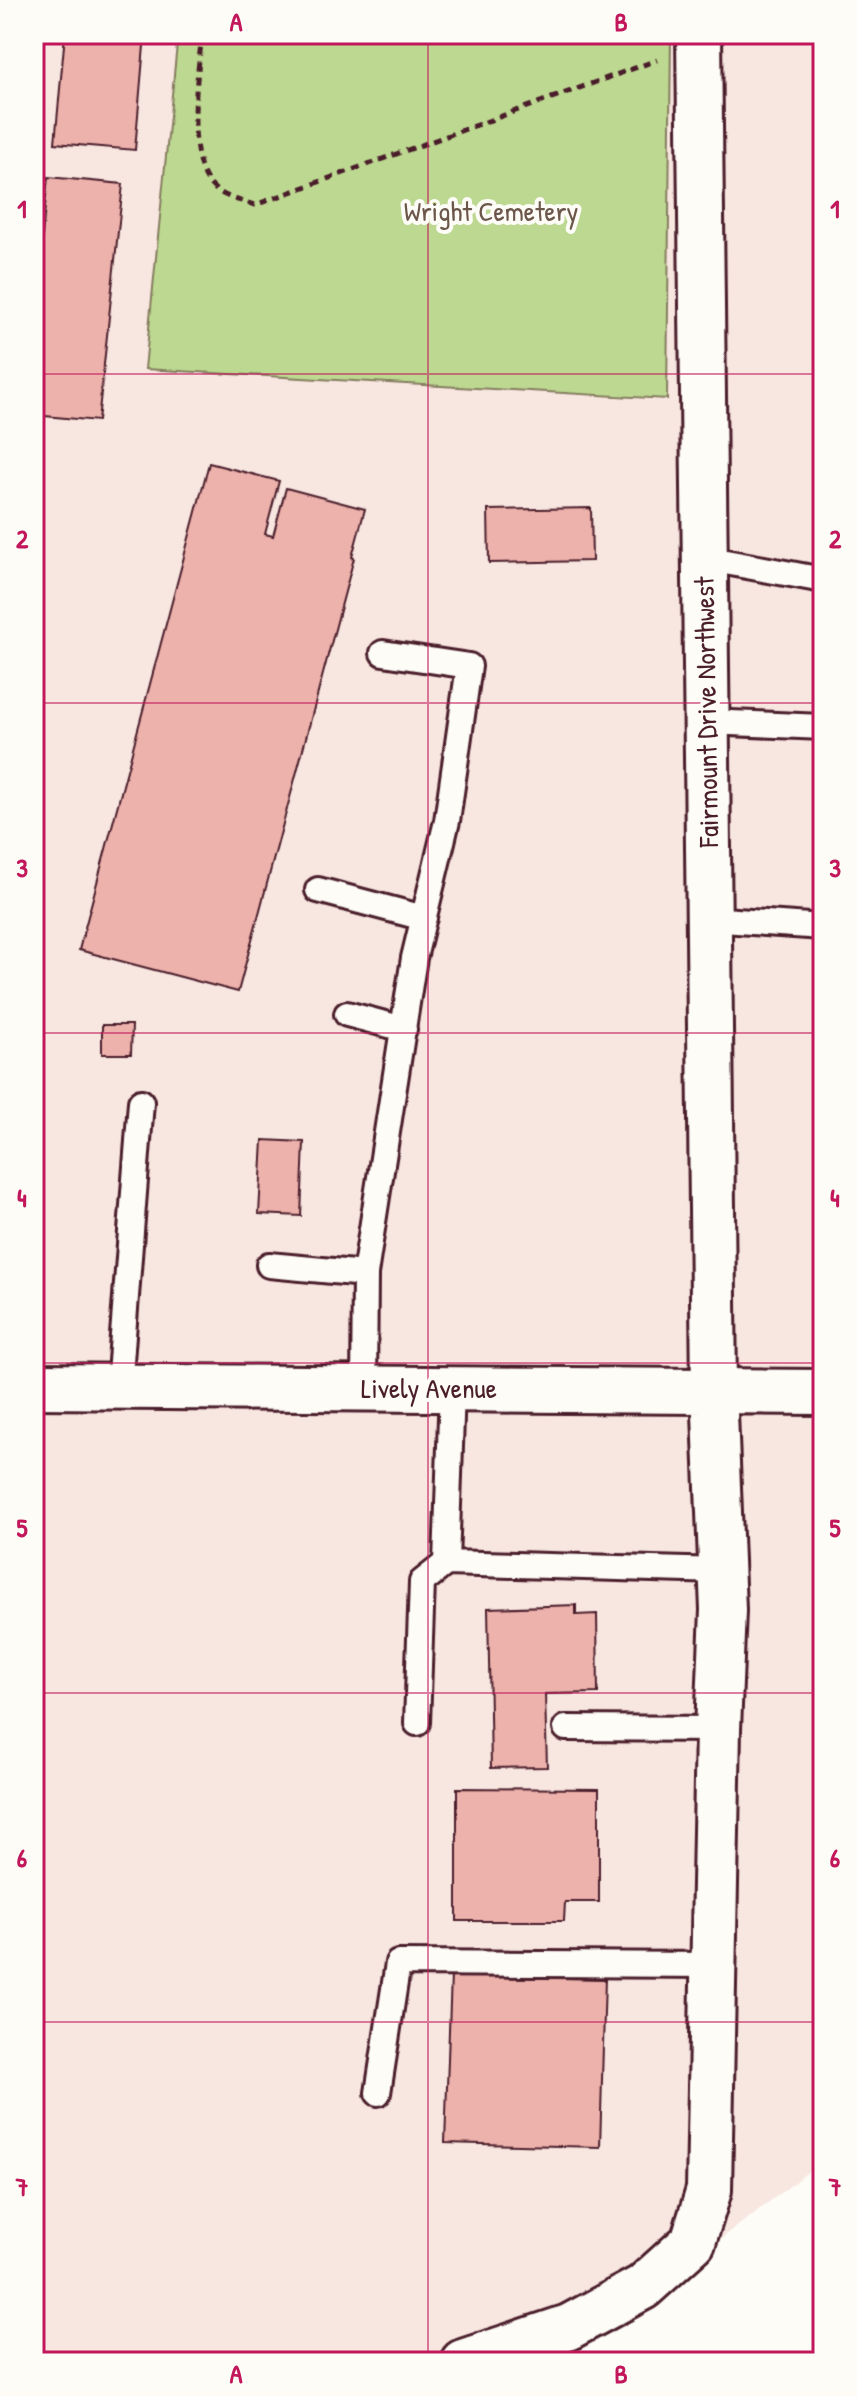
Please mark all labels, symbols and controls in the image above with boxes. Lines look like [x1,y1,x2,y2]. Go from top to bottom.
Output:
text: A [230,4,243,39]
text: B [614,4,628,39]
text: 1 [17,191,27,226]
text: 1 [830,191,840,226]
park label: Wright Cemetery [404,192,578,230]
text: 2 [16,521,29,556]
text: 2 [829,521,842,556]
street label: Fairmount Drive Northwest [685,576,727,849]
text: 3 [16,850,28,885]
text: 3 [829,850,841,885]
text: 4 [17,1180,27,1215]
text: 4 [830,1180,840,1215]
street label: Lively Avenue [361,1369,497,1407]
text: 5 [17,1510,28,1545]
text: 5 [830,1510,841,1545]
text: 6 [17,1840,28,1875]
text: 6 [830,1840,841,1875]
text: 7 [15,2169,29,2204]
text: 7 [828,2169,842,2204]
text: A [230,2356,243,2391]
text: B [614,2356,628,2391]

